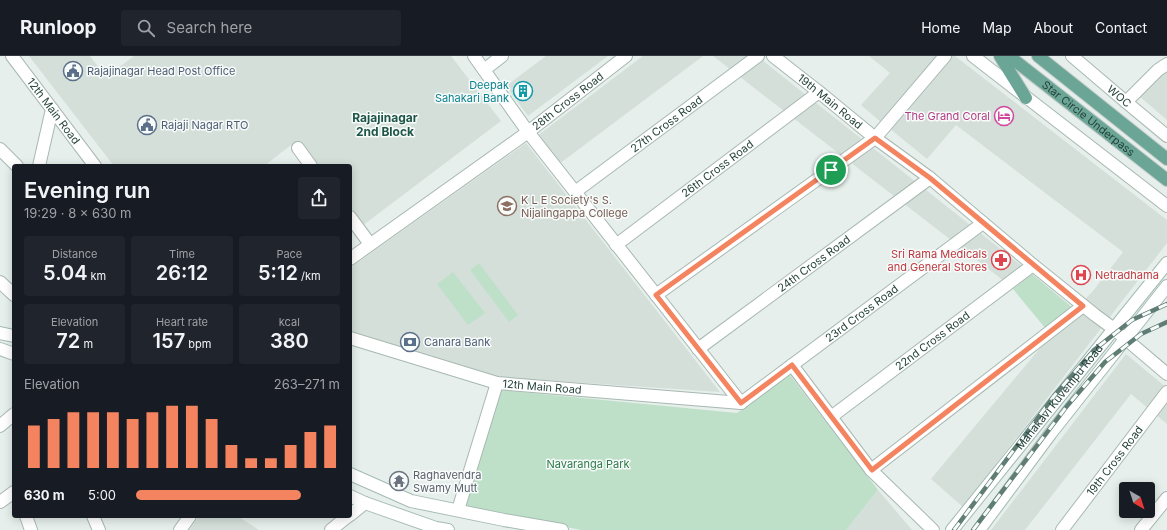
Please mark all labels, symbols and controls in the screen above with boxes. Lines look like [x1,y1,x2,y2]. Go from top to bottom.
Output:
search box [121,10,401,46]
text: Runloop [20,16,97,39]
icon: search [135,17,157,39]
text: Search here [167,18,252,37]
text: Home [921,19,960,36]
text: Map [982,19,1012,36]
text: About [1034,19,1073,36]
text: Contact [1095,19,1147,36]
public building icon: Rajajinagar Head Post Office [62,60,84,82]
place label: Rajajinagar Head Post Office [87,64,235,78]
street label: 28th Cross Road [529,69,606,133]
street label: 19th Main Road [795,71,865,132]
street label: 12th Main Road [24,75,83,147]
place label: Deepak Sahakari Bank [435,78,509,105]
street label: Star Circle Underpass [1039,78,1138,159]
building icon: Deepak Sahakari Bank [512,80,534,102]
street label: WOC [1104,82,1134,110]
street label: 27th Cross Road [628,93,705,155]
hotel icon: The Grand Coral [993,105,1015,127]
place label: The Grand Coral [904,109,990,123]
district label: Rajajinagar 2nd Block [352,110,418,139]
public building icon: Rajaji Nagar RTO [136,114,158,136]
place label: Rajaji Nagar RTO [161,118,248,132]
street label: 26th Cross Road [679,137,756,200]
pin [814,153,848,187]
icon: arrive [820,159,842,181]
text: Evening run [24,177,150,203]
button: share [298,177,340,219]
place label: K L E Society's S. Nijalingappa College [521,193,628,220]
school or university icon: K L E Society's S. Nijalingappa College [496,195,518,217]
text: 19:29 · 8 × 630 m [24,205,131,221]
street label: 24th Cross Road [775,232,853,295]
text: Distance [52,247,97,261]
text: Time [169,247,195,261]
text: Pace [276,247,302,261]
place label: Sri Rama Medicals and General Stores [888,247,987,274]
pharmacy icon: Sri Rama Medicals and General Stores [990,249,1012,271]
text: 5.04 [43,261,87,285]
text: 26:12 [156,261,208,285]
text: 5:12 [258,261,298,285]
hospital icon: Netradhama [1070,264,1092,286]
place label: Netradhama [1095,268,1159,282]
text: km [87,269,106,283]
text: /km [298,269,321,283]
street label: 23rd Cross Road [823,282,901,345]
street label: 22nd Cross Road [892,308,973,373]
text: Elevation [51,315,98,329]
text: Heart rate [156,315,208,329]
text: kcal [279,315,300,329]
text: 72 [56,329,80,353]
text: 157 [153,329,185,353]
text: 380 [270,329,309,353]
bank icon: Canara Bank [399,331,421,353]
place label: Canara Bank [424,335,490,349]
text: m [80,337,93,351]
text: bpm [185,337,211,351]
street label: Mahakavi Kuvempu Road [1013,341,1106,452]
text: Elevation [24,376,80,392]
text: 263–271 m [274,376,340,392]
street label: 12th Main Road [502,376,582,397]
street label: 19th Cross Road [1083,423,1146,499]
park label: Navaranga Park [547,457,630,471]
place label: Raghavendra Swamy Mutt [413,468,481,495]
temple icon: Raghavendra Swamy Mutt [388,470,410,492]
north arrow [1119,482,1155,518]
map controls [1119,482,1155,518]
text: 630 m [24,487,65,503]
text: 5:00 [88,487,116,503]

